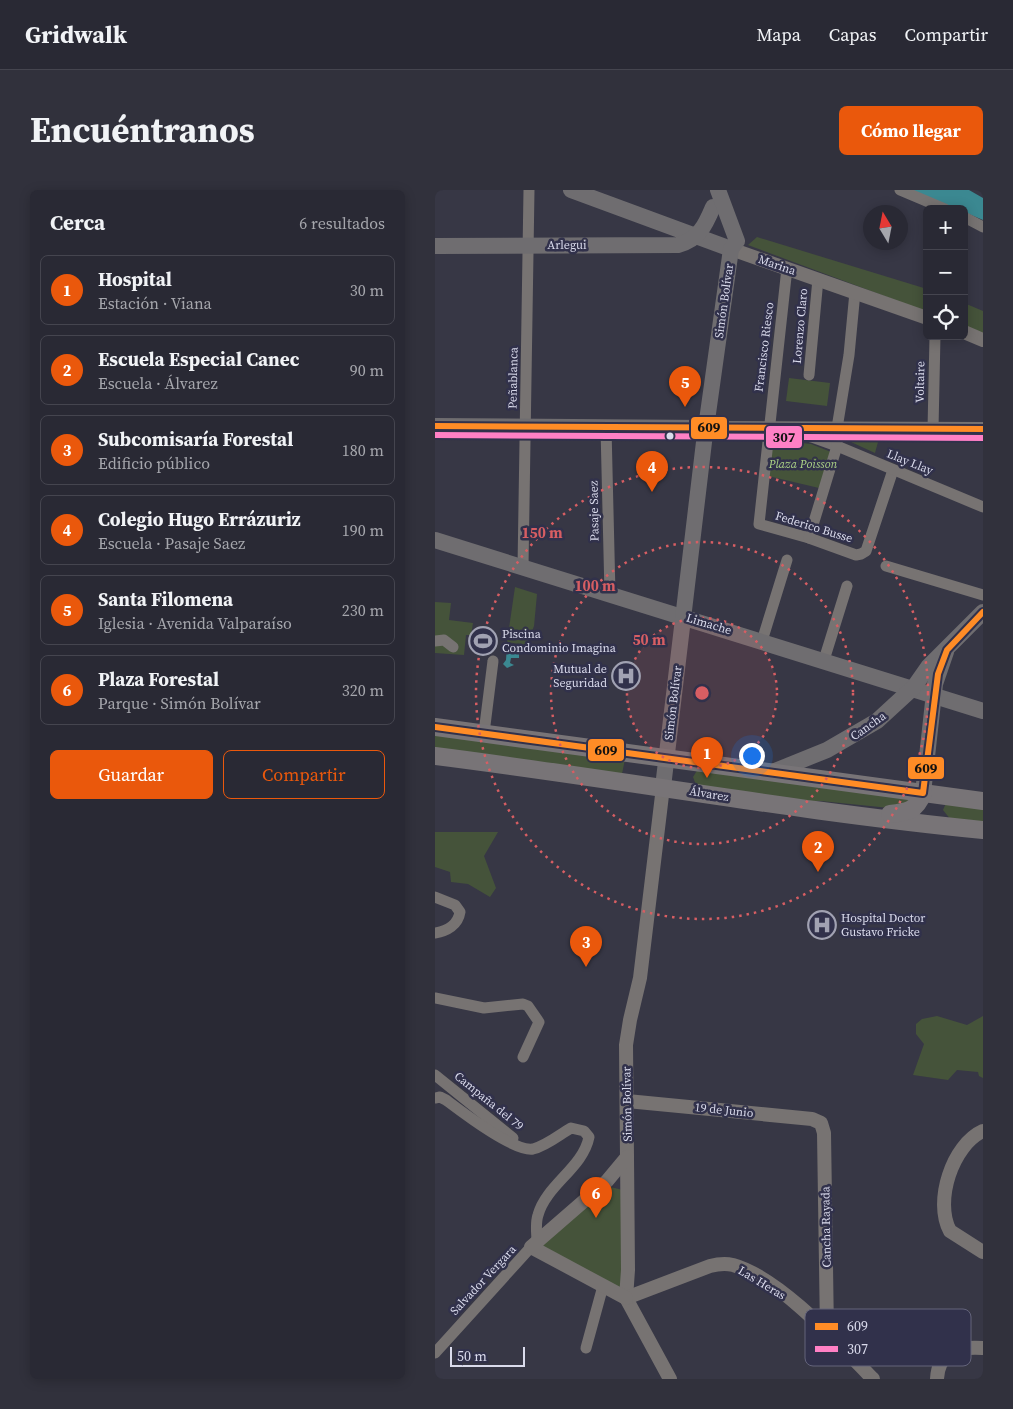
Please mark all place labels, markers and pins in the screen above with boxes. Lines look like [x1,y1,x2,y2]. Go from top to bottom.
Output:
pin: 5 [669,366,701,407]
unlabelled marker [665,431,675,441]
pin: 4 [636,451,668,492]
sports icon: Piscina Condominio Imagina [468,626,498,656]
place label: Piscina Condominio Imagina [502,626,617,656]
place label: Mutual de Seguridad [553,661,607,691]
hospital icon: Mutual de Seguridad [611,661,641,691]
centre of rings [693,684,711,702]
pin: 1 [691,737,723,778]
pin: 2 [802,831,834,872]
hospital icon: Hospital Doctor Gustavo Fricke [807,910,837,940]
place label: Hospital Doctor Gustavo Fricke [841,910,925,940]
pin: 3 [570,926,602,967]
pin: 6 [580,1177,612,1218]

